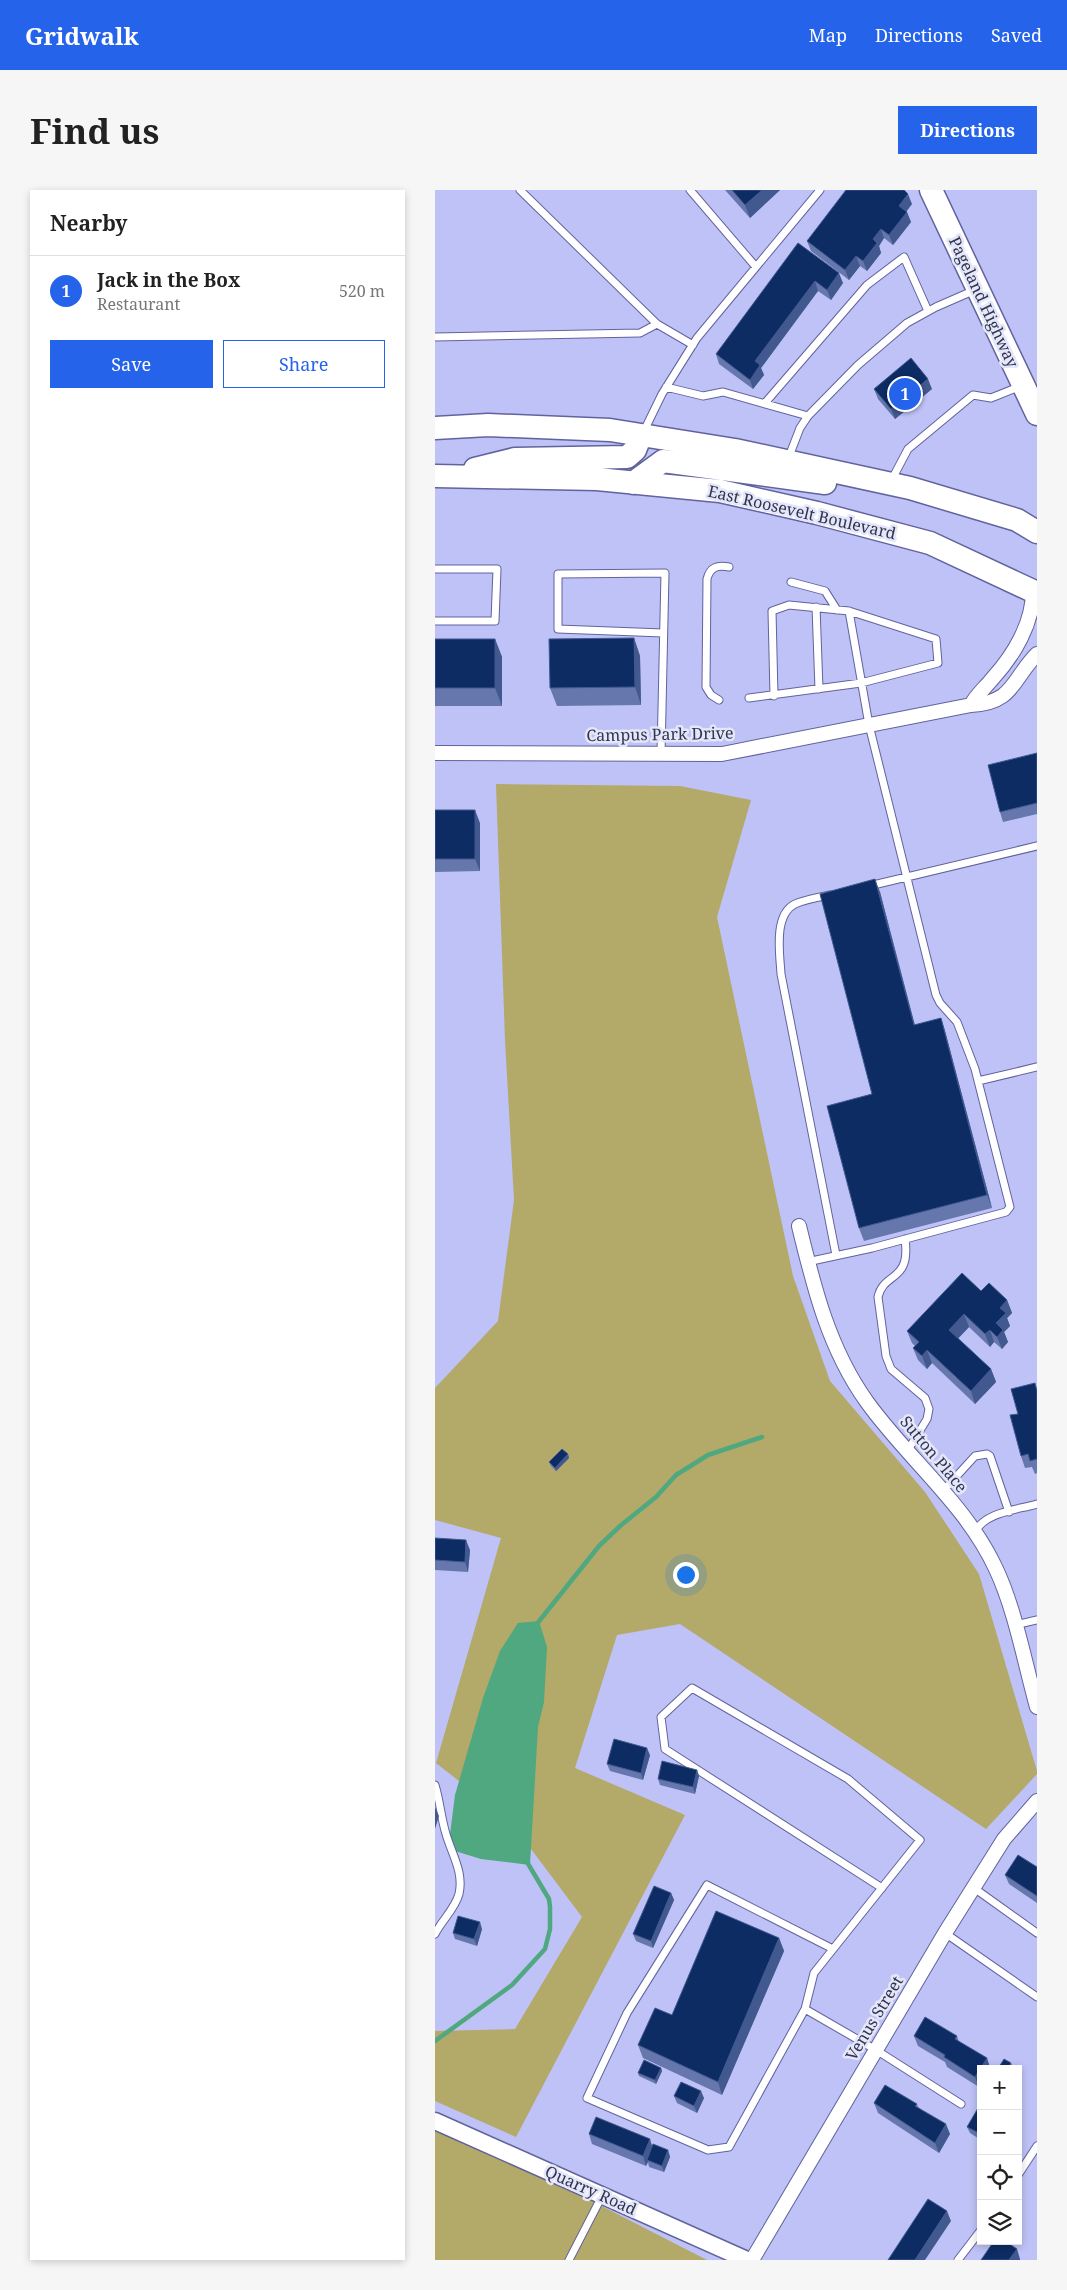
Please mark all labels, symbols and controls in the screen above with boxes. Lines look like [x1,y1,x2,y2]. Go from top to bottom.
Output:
text: Gridwalk [25,19,139,52]
text: Map [809,23,847,47]
text: Directions [875,23,963,47]
text: Saved [991,23,1042,47]
button: Directions [898,106,1037,154]
text: Find us [30,107,159,154]
text: Nearby [50,209,128,237]
street label: Pageland Highway [944,233,1024,372]
text: Jack in the Box [97,267,240,293]
text: 1 [61,280,71,302]
text: 520 m [339,280,385,302]
text: Restaurant [97,293,180,315]
button: Save [50,340,213,388]
button: Share [223,340,385,388]
pin: 1 [889,375,921,413]
street label: East Roosevelt Boulevard [706,480,898,544]
street label: Campus Park Drive [586,722,734,746]
street label: Sutton Place [895,1411,973,1497]
your location [673,1562,699,1588]
street label: Venus Street [840,1971,908,2064]
map controls [977,2065,1022,2245]
button: + [977,2065,1022,2110]
button: − [977,2110,1022,2155]
button: locate [977,2155,1022,2200]
street label: Quarry Road [542,2160,640,2220]
button: layers [977,2200,1022,2245]

